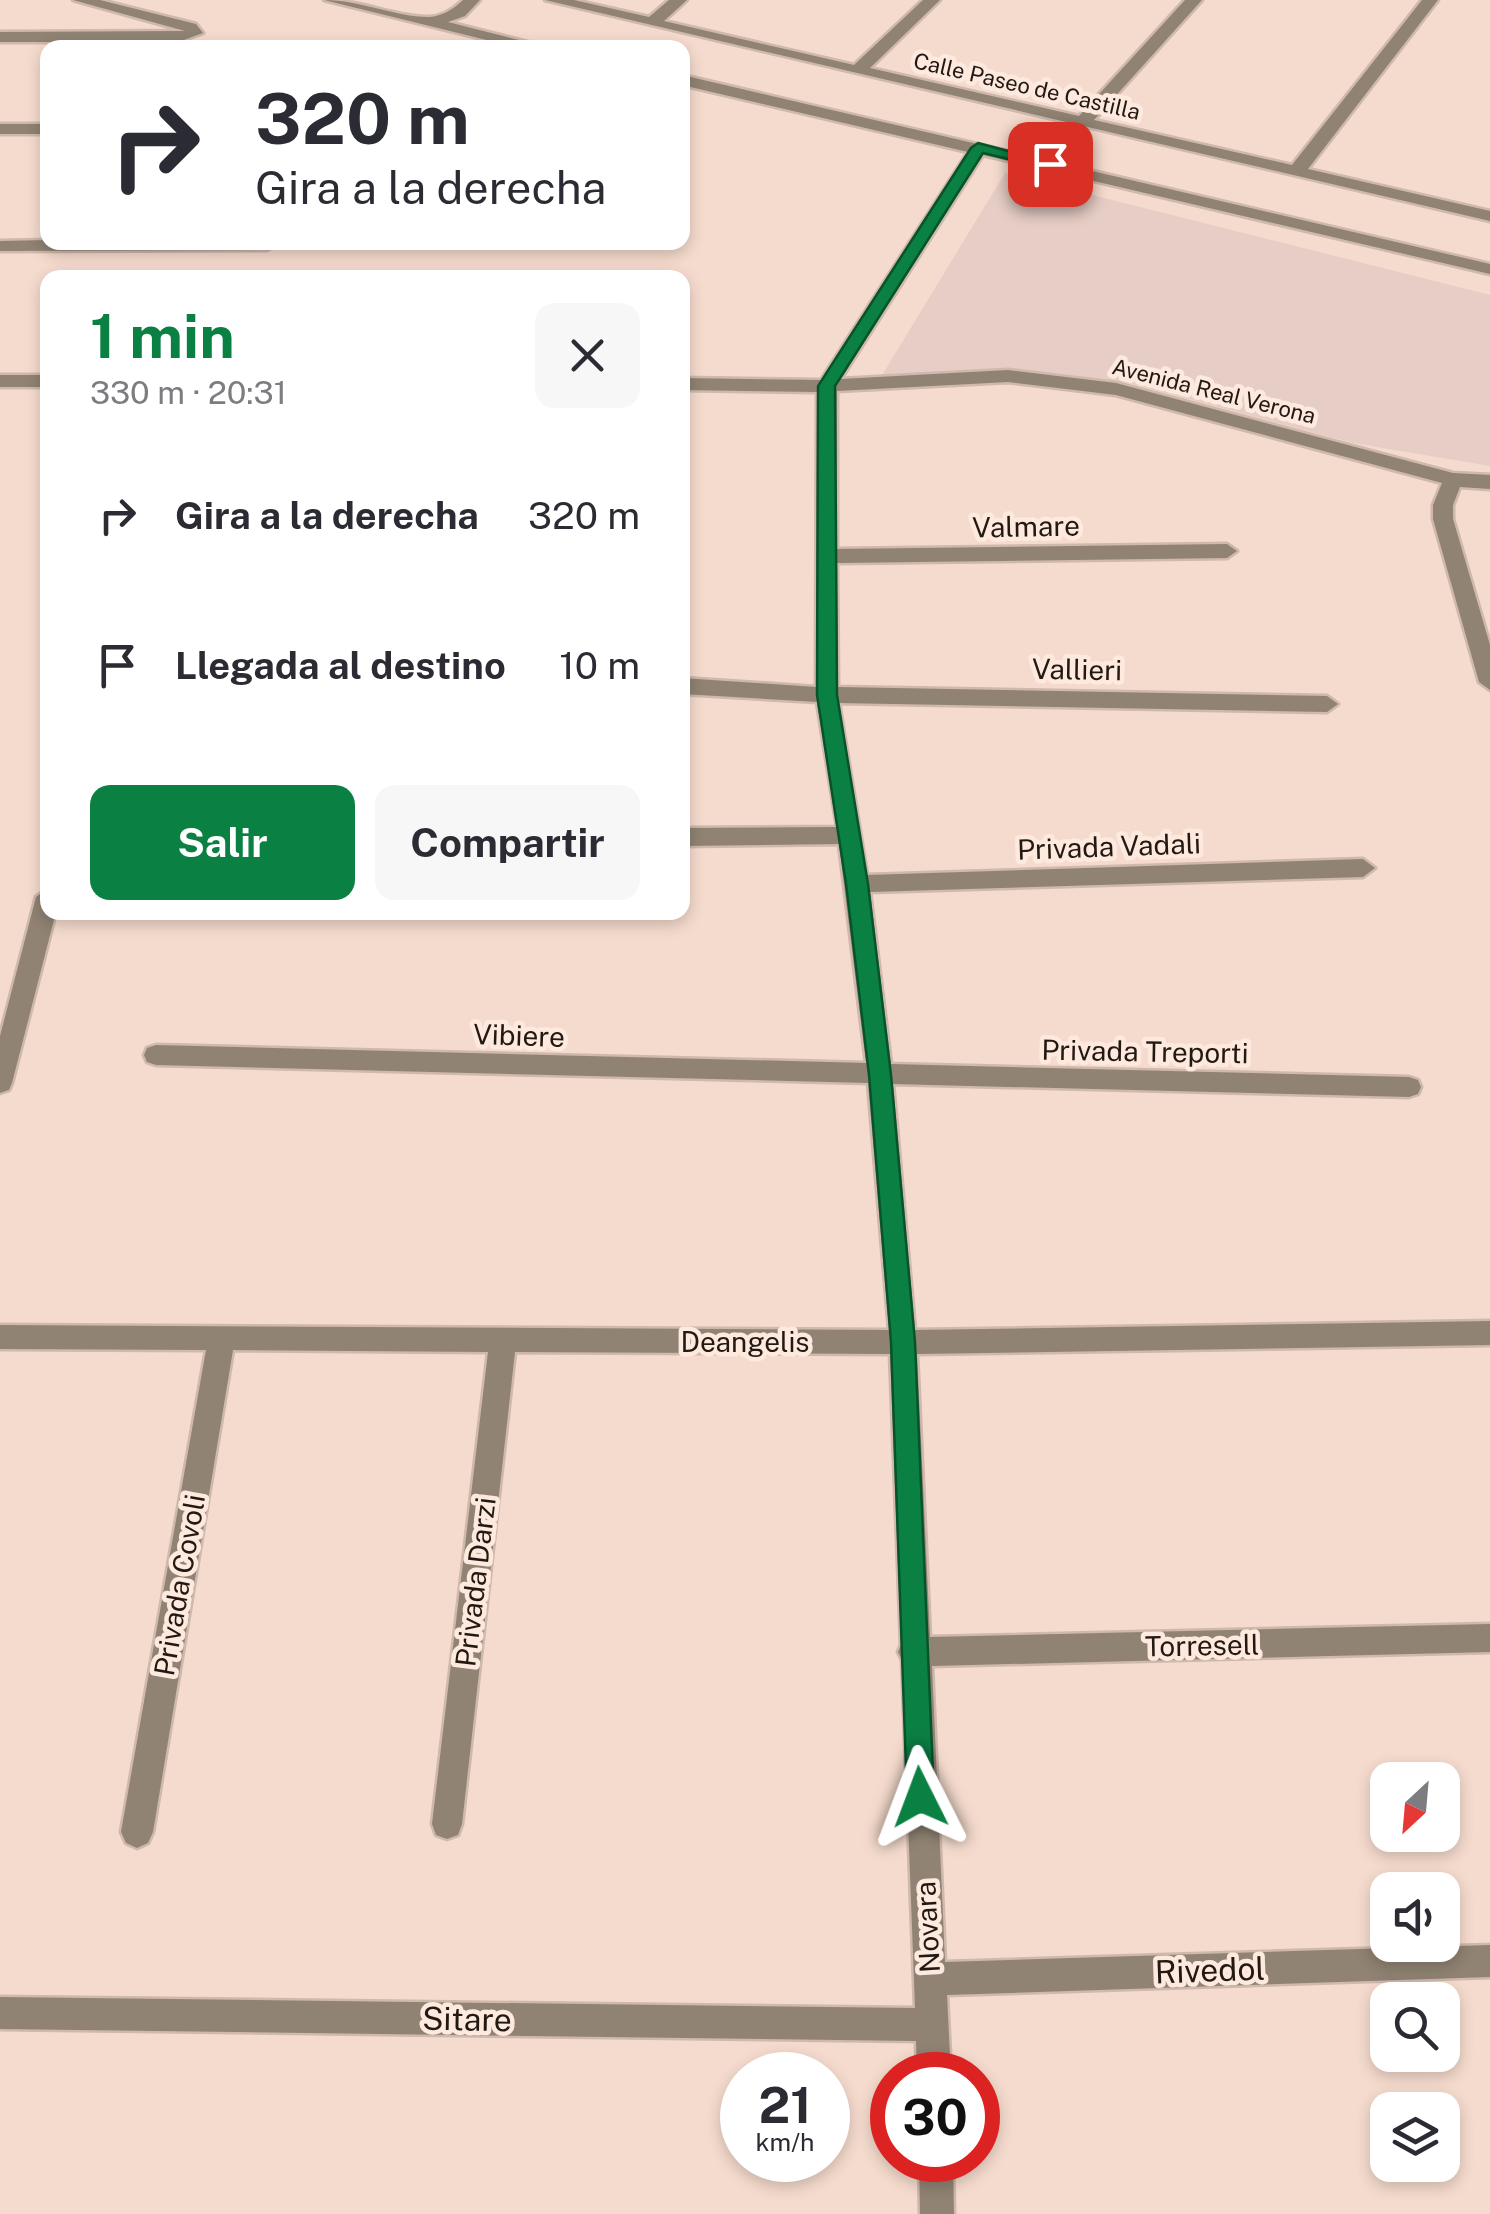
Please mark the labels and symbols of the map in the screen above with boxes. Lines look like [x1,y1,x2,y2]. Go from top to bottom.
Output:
street label: Calle Paseo de Castilla [911,47,1143,125]
pin [1008,122,1093,207]
street label: Avenida Real Verona [1110,353,1318,429]
street label: Valmare [972,509,1080,543]
street label: Vallieri [1032,652,1122,686]
street label: Privada Vadali [1017,826,1201,866]
street label: Vibiere [472,1017,566,1053]
street label: Privada Treporti [1041,1033,1249,1069]
street label: Deangelis [680,1325,810,1358]
street label: Privada Covoli [147,1492,211,1678]
street label: Privada Darzi [448,1495,502,1669]
street label: Torresell [1144,1628,1260,1662]
position arrow [868,1745,972,1849]
north arrow [1370,1762,1460,1852]
street label: Novara [908,1880,946,1974]
street label: Rivedol [1154,1950,1266,1990]
street label: Sitare [422,2000,512,2038]
speed limit sign: 30 [870,2052,1000,2182]

